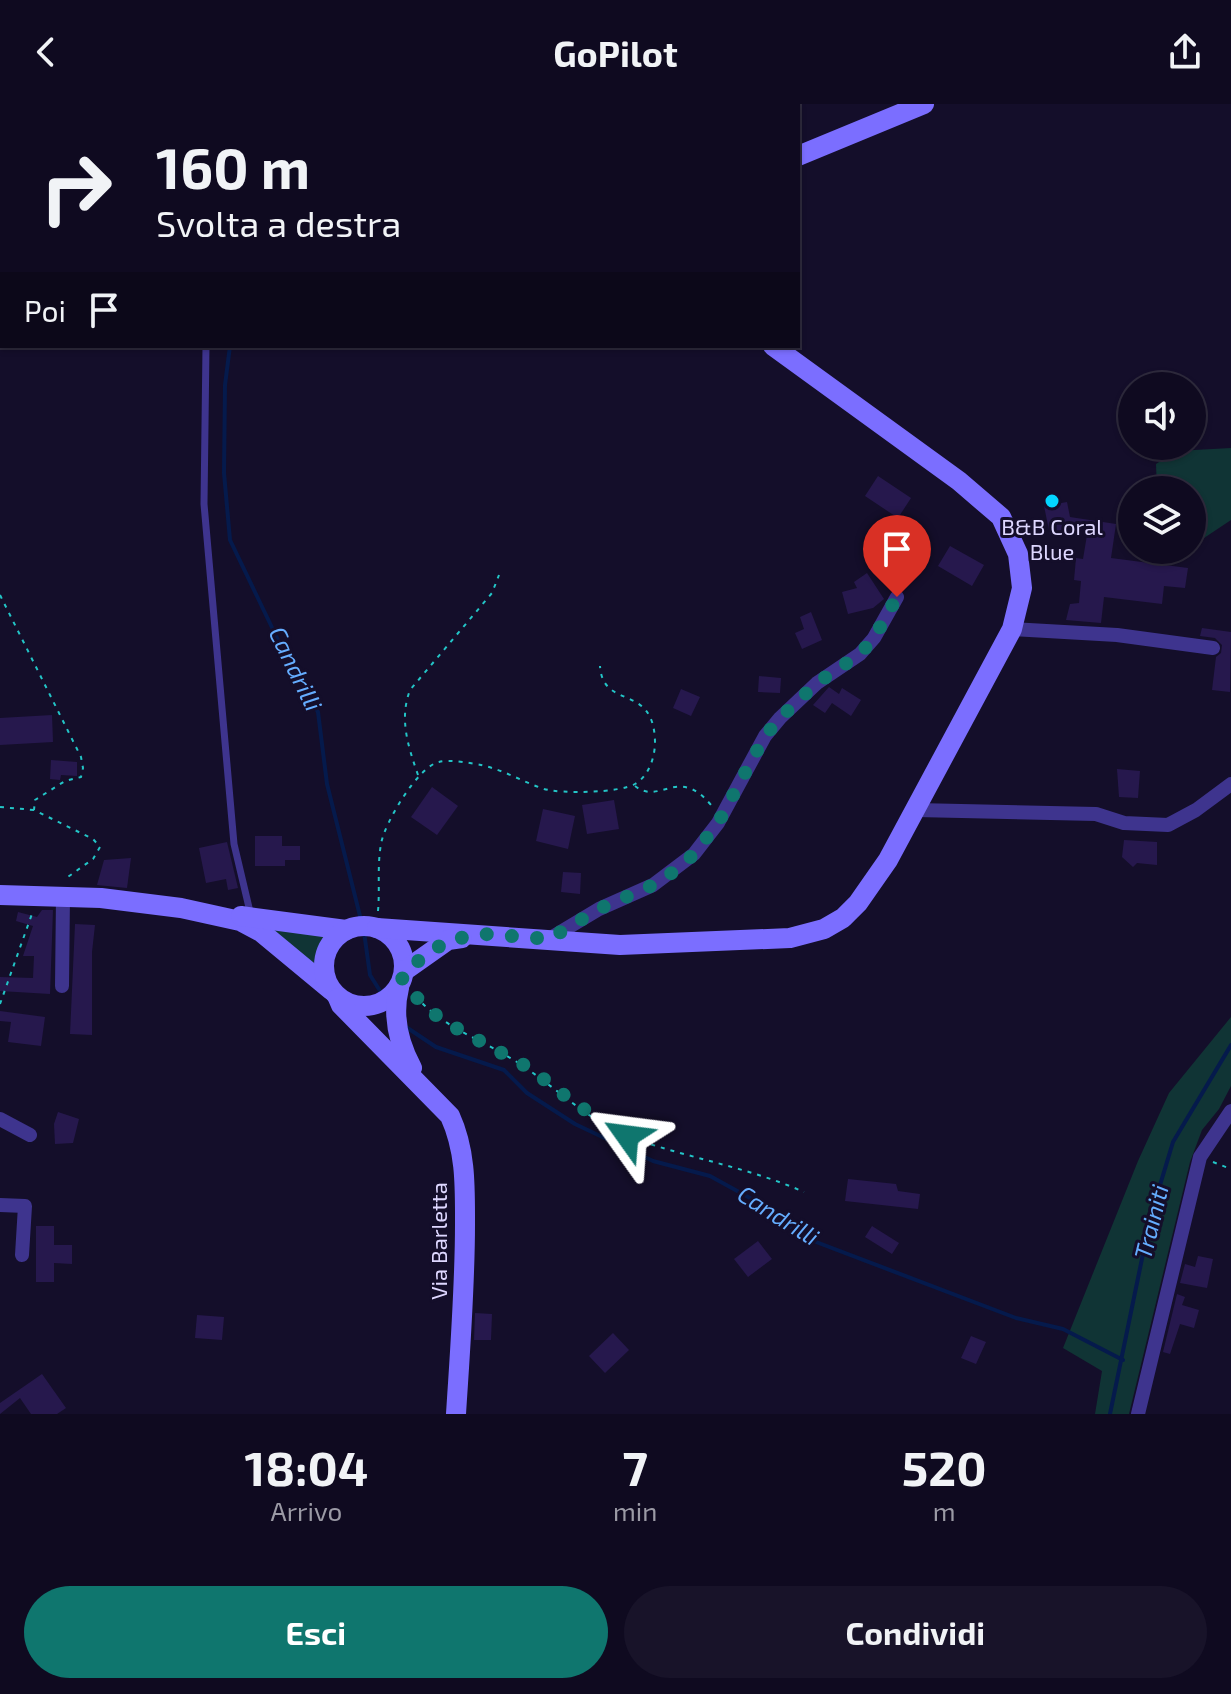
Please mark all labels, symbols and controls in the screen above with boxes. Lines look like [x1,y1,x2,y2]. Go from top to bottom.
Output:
icon: back [24,30,68,74]
icon: share [1163,30,1207,74]
text: GoPilot [553,31,678,74]
text: 160 m [156,133,310,200]
icon: right [24,136,128,240]
text: Svolta a destra [156,201,401,244]
icon: arrive [82,288,126,332]
text: Poi [24,292,66,328]
map controls [1118,372,1206,564]
button: sound [1118,372,1206,460]
button: layers [1118,476,1206,564]
marker: B&B Coral Blue [1043,492,1061,510]
place label: B&B Coral Blue [1001,513,1103,564]
pin [863,515,931,597]
icon: arrive [875,527,919,571]
water label: Candrilli [264,621,329,715]
position arrow [585,1094,669,1178]
water label: Candrilli [733,1179,825,1251]
water label: Trainiti [1127,1181,1174,1262]
street label: Via Barletta [425,1182,451,1300]
text: 18:04 [245,1438,368,1496]
text: 7 [622,1438,648,1496]
text: 520 [902,1438,986,1496]
text: Arrivo [271,1495,342,1526]
text: min [613,1495,657,1526]
text: m [933,1495,956,1526]
button: Esci [24,1586,608,1678]
button: Condividi [624,1586,1207,1678]

